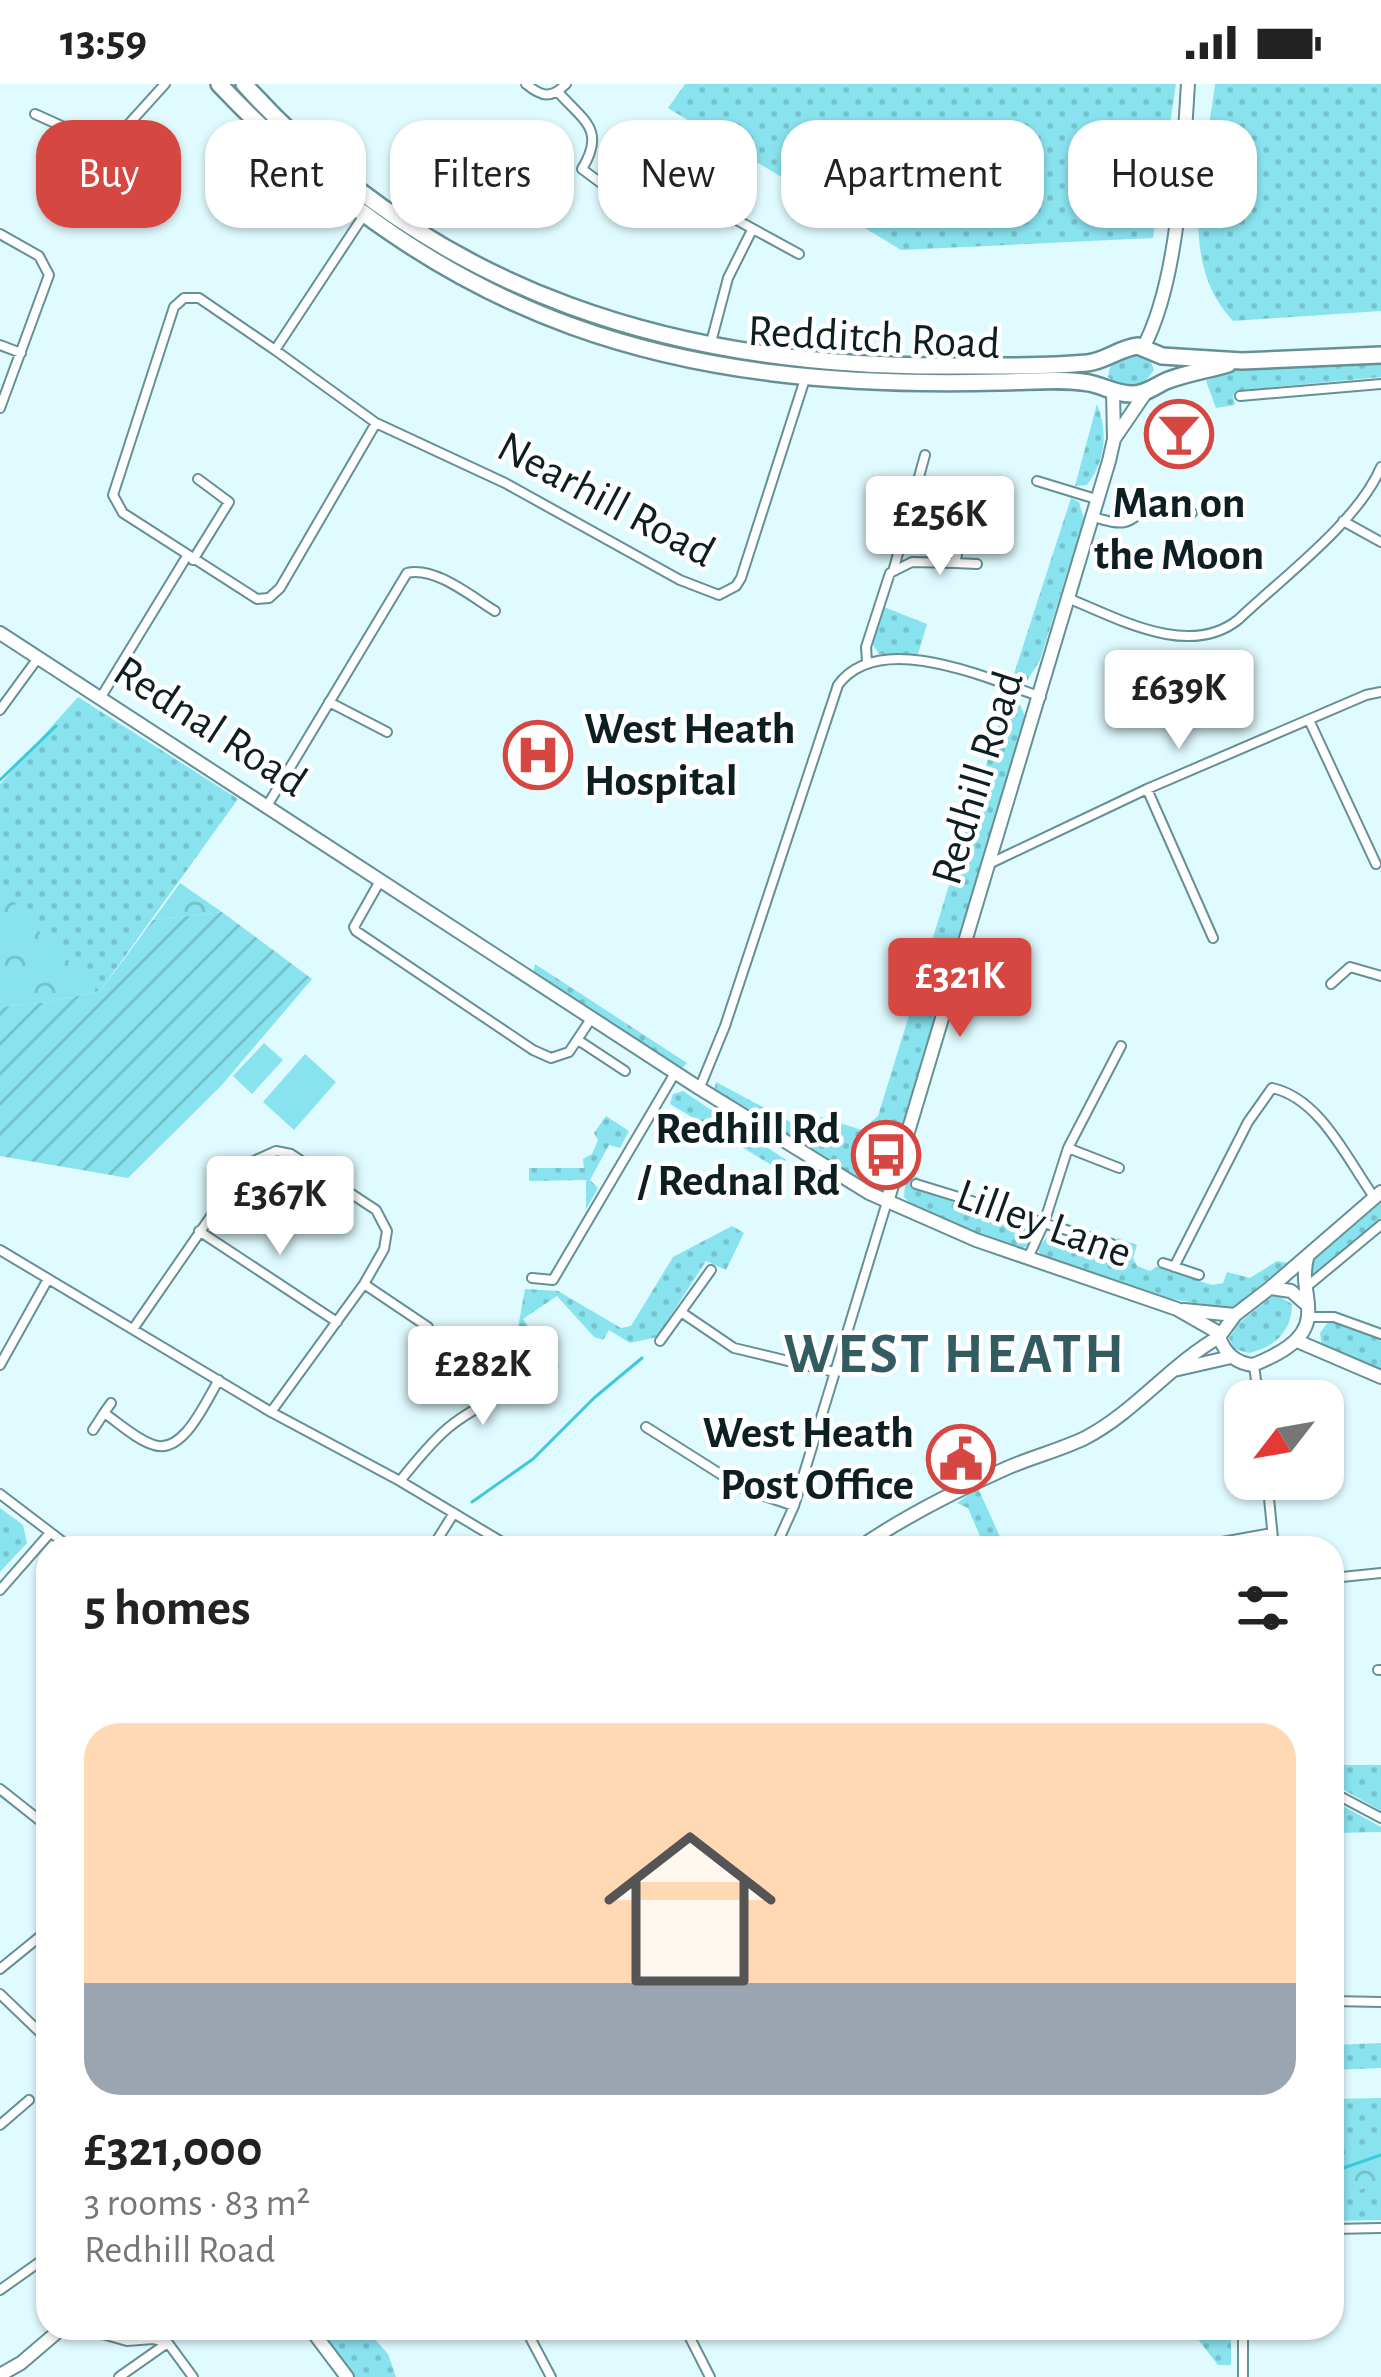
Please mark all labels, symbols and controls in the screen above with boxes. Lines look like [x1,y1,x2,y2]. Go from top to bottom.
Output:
text: 13:59 [60,19,147,64]
chip: Buy [36,120,181,228]
chip: Rent [205,120,366,228]
chip: Filters [390,120,574,228]
chip: New [598,120,757,228]
chip: Apartment [781,120,1044,228]
chip: House [1068,120,1257,228]
street label: Redditch Road [746,309,1002,367]
bar icon: Man on the Moon [1144,399,1214,469]
street label: Nearhill Road [490,424,722,576]
pin: £256K [856,476,1024,578]
place label: Man on the Moon [1094,481,1264,578]
text: £256K [893,495,987,534]
street label: Rednal Road [106,648,314,806]
pin: £639K [1095,650,1263,752]
street label: Redhill Road [924,666,1032,890]
text: £639K [1132,669,1226,708]
place label: West Heath Hospital [584,707,796,804]
hospital icon: West Heath Hospital [503,720,573,790]
pin: £321K [876,938,1044,1040]
text: £321K [915,957,1005,996]
place label: Redhill Rd / Rednal Rd [637,1107,840,1204]
bus stop icon: Redhill Rd / Rednal Rd [851,1120,921,1190]
pin: £367K [196,1156,364,1258]
street label: Lilley Lane [951,1172,1137,1276]
text: £367K [234,1175,326,1214]
pin: £282K [399,1326,567,1428]
district label: WEST HEATH [783,1326,1127,1383]
text: £282K [435,1345,531,1384]
north arrow [1224,1380,1344,1500]
map controls [1224,1380,1344,1500]
place label: West Heath Post Office [702,1411,914,1508]
public building icon: West Heath Post Office [926,1424,996,1494]
icon: filters [1230,1575,1296,1641]
text: 5 homes [84,1583,251,1634]
icon: home [582,1801,798,2017]
text: £321,000 [84,2124,263,2175]
text: 3 rooms · 83 m² [84,2184,310,2223]
text: Redhill Road [84,2231,275,2270]

